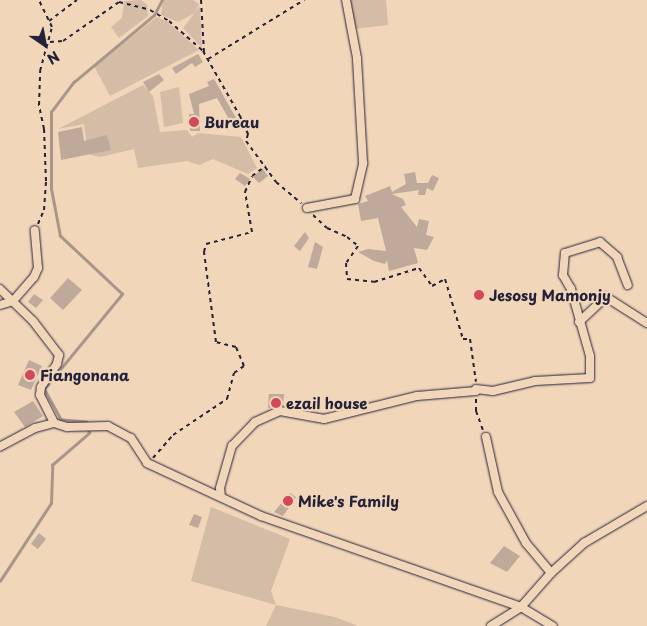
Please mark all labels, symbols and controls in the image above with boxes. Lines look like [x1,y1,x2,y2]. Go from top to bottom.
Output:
north arrow [20,20,70,70]
text: N [43,46,64,70]
place label: Bureau [204,113,259,131]
marker: Bureau [188,116,200,128]
place label: Jesosy Mamonjy [489,286,611,304]
marker: Jesosy Mamonjy [473,289,485,301]
place label: Fiangonana [40,366,130,384]
marker: Fiangonana [24,369,36,381]
place label: ezail house [286,394,368,412]
marker: ezail house [270,397,282,409]
place label: Mike's Family [298,492,399,510]
marker: Mike's Family [282,495,294,507]

